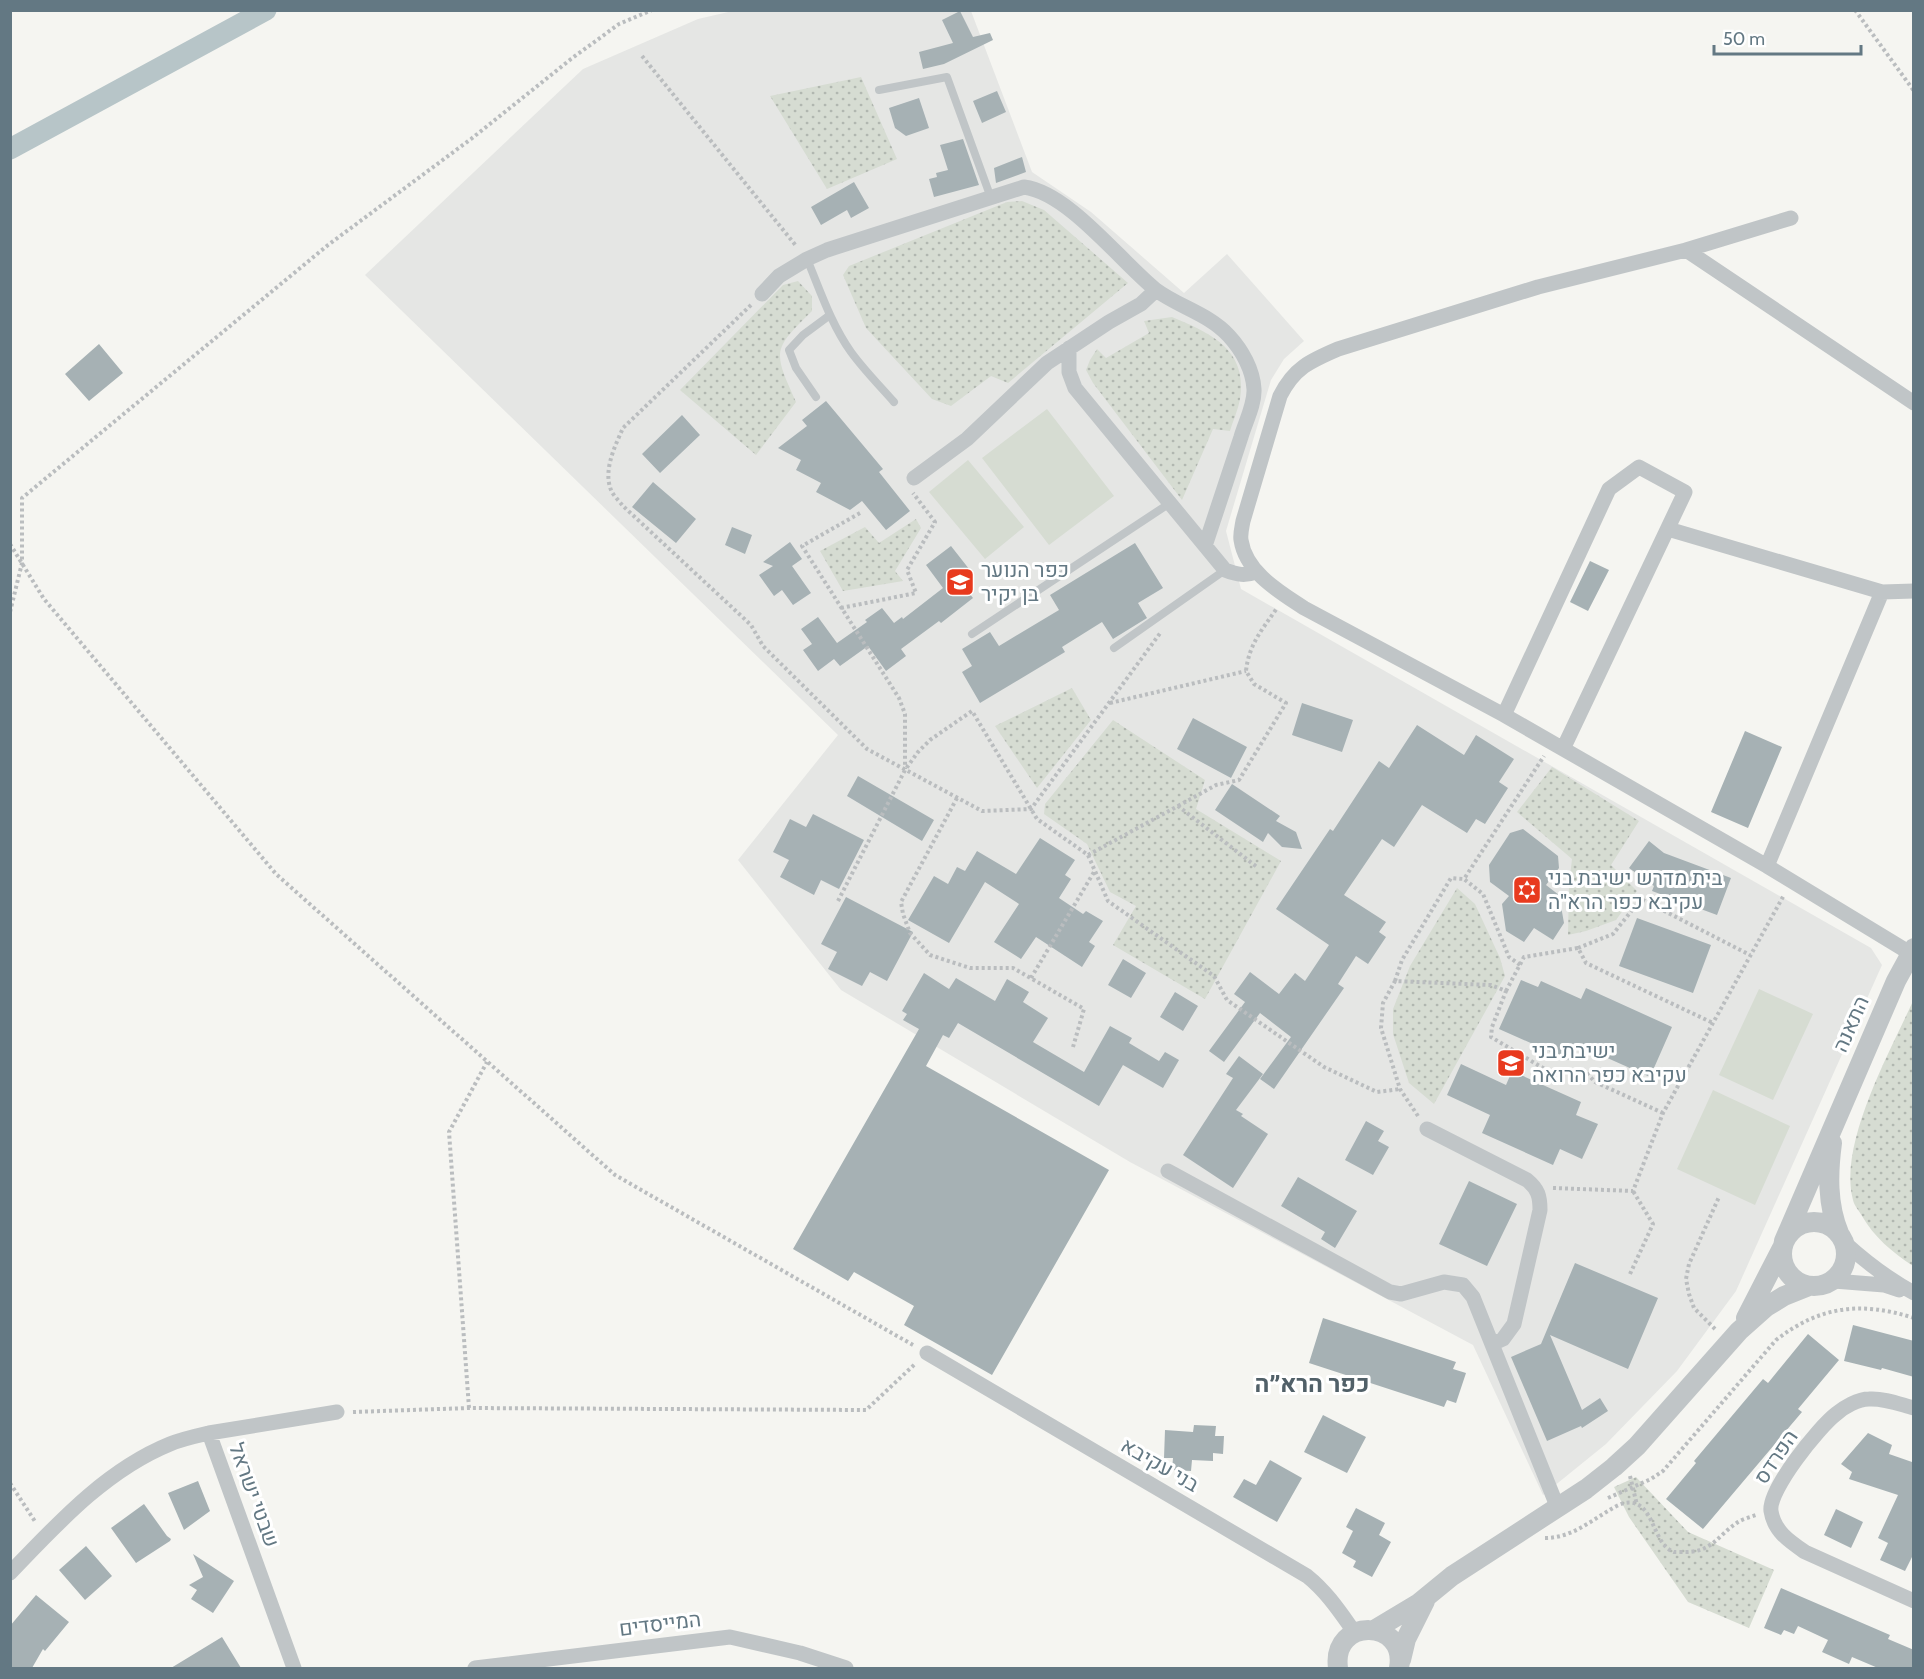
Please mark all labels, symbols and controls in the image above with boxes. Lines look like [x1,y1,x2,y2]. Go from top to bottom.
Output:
scale bar [1714,18,1861,56]
text: 50 m [1723,28,1765,50]
place label: כפר הנוער בן יקיר [981,557,1069,606]
school or university icon: כפר הנוער בן יקיר [944,566,976,598]
place label: בית מדרש ישיבת בני עקיבא כפר הרא"ה [1548,865,1722,914]
synagogue icon: בית מדרש ישיבת בני עקיבא כפר הרא"ה [1511,874,1543,906]
street label: התאנה [1827,992,1874,1056]
place label: ישיבת בני עקיבא כפר הרואה [1532,1038,1687,1087]
school or university icon: ישיבת בני עקיבא כפר הרואה [1495,1047,1527,1079]
district label: כפר הרא״ה [1255,1369,1369,1398]
street label: הפרדס [1748,1425,1803,1489]
street label: בני עקיבא [1117,1432,1204,1497]
street label: שבטי ישראל [224,1439,285,1550]
street label: המייסדים [618,1606,702,1641]

